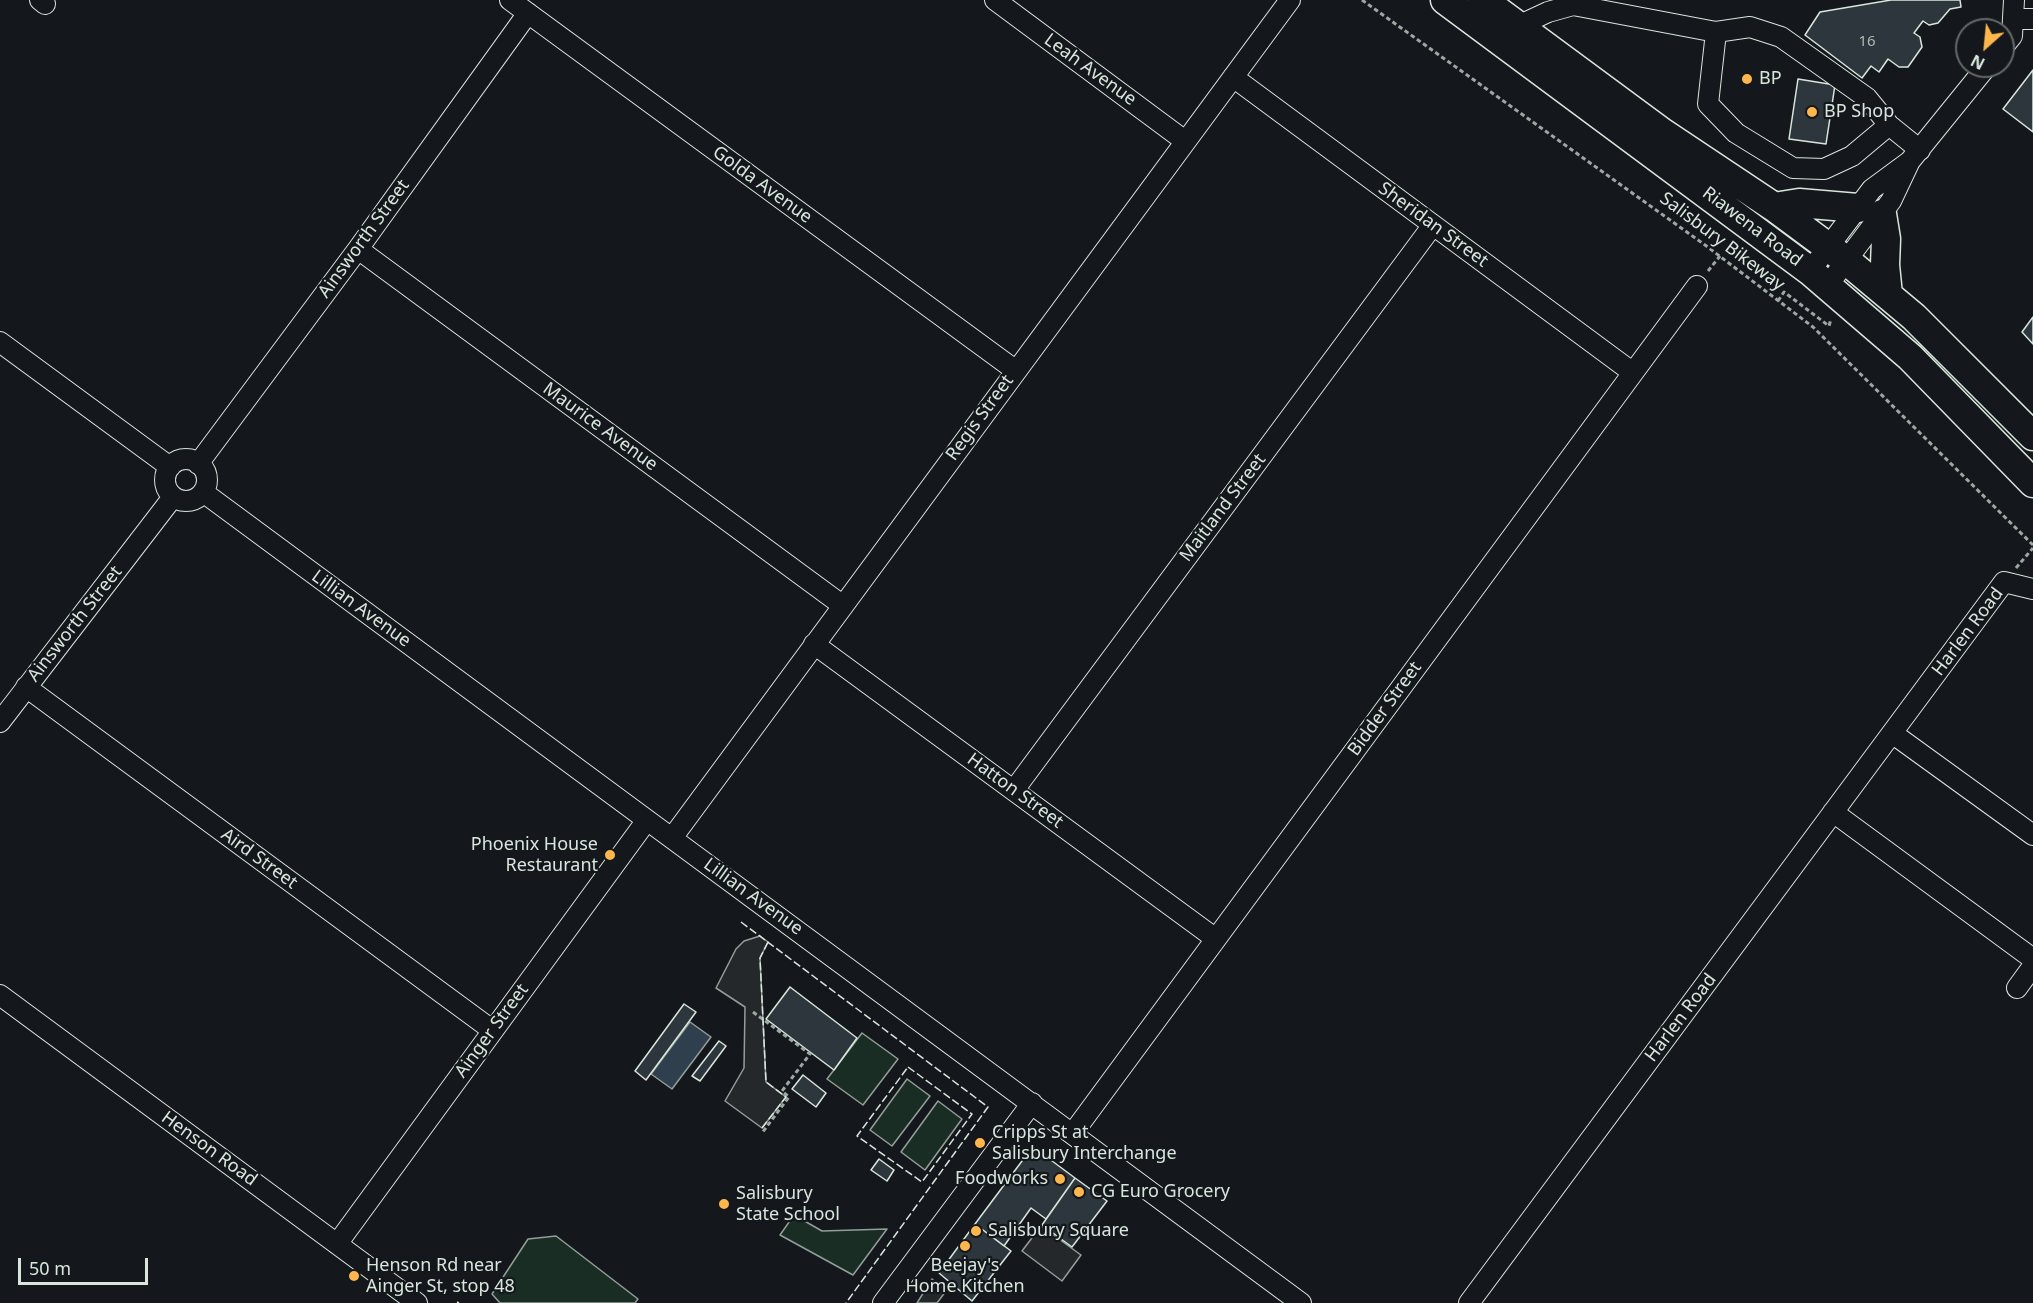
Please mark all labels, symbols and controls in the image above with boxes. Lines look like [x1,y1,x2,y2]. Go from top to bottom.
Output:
north arrow [1955,18,2015,78]
street label: Leah Avenue [1040,29,1140,111]
house number: 16 [1858,33,1876,51]
text: N [1967,50,1989,75]
place label: BP [1759,68,1782,90]
marker: BP [1740,72,1754,86]
place label: BP Shop [1824,101,1894,123]
marker: BP Shop [1805,105,1819,119]
street label: Golda Avenue [708,142,816,228]
street label: Ainsworth Street [314,176,414,302]
street label: Sheridan Street [1374,178,1492,272]
street label: Riawena Road [1698,182,1806,272]
street label: Salisbury Bikeway [1655,188,1789,296]
street label: Regis Street [942,371,1018,465]
street label: Maurice Avenue [539,378,661,476]
street label: Maitland Street [1175,450,1271,566]
street label: Ainsworth Street [23,562,127,686]
street label: Lillian Avenue [307,566,415,652]
street label: Harlen Road [1928,584,2008,680]
street label: Bidder Street [1344,658,1426,760]
street label: Hatton Street [963,749,1067,833]
street label: Aird Street [217,824,301,894]
place label: Phoenix House Restaurant [471,834,598,876]
marker: Phoenix House Restaurant [603,848,617,862]
street label: Lillian Avenue [699,854,807,940]
street label: Harlen Road [1641,970,1721,1066]
street label: Ainger Street [451,980,533,1082]
street label: Henson Road [157,1107,261,1191]
place label: Cripps St at Salisbury Interchange [992,1122,1177,1164]
marker: Cripps St at Salisbury Interchange [973,1136,987,1150]
place label: Foodworks [955,1168,1048,1190]
marker: Foodworks [1053,1172,1067,1186]
place label: CG Euro Grocery [1091,1181,1230,1203]
place label: Salisbury State School [736,1183,840,1226]
marker: CG Euro Grocery [1072,1185,1086,1199]
marker: Salisbury State School [717,1197,731,1211]
place label: Salisbury Square [988,1220,1129,1242]
marker: Salisbury Square [969,1224,983,1238]
marker: Beejay's Home Kitchen [958,1239,972,1253]
scale bar [21,1246,152,1284]
place label: Henson Rd near Ainger St, stop 48 [366,1255,515,1298]
place label: Beejay's Home Kitchen [905,1255,1025,1298]
text: 50 m [29,1256,71,1280]
marker: Henson Rd near Ainger St, stop 48 [347,1269,361,1283]

